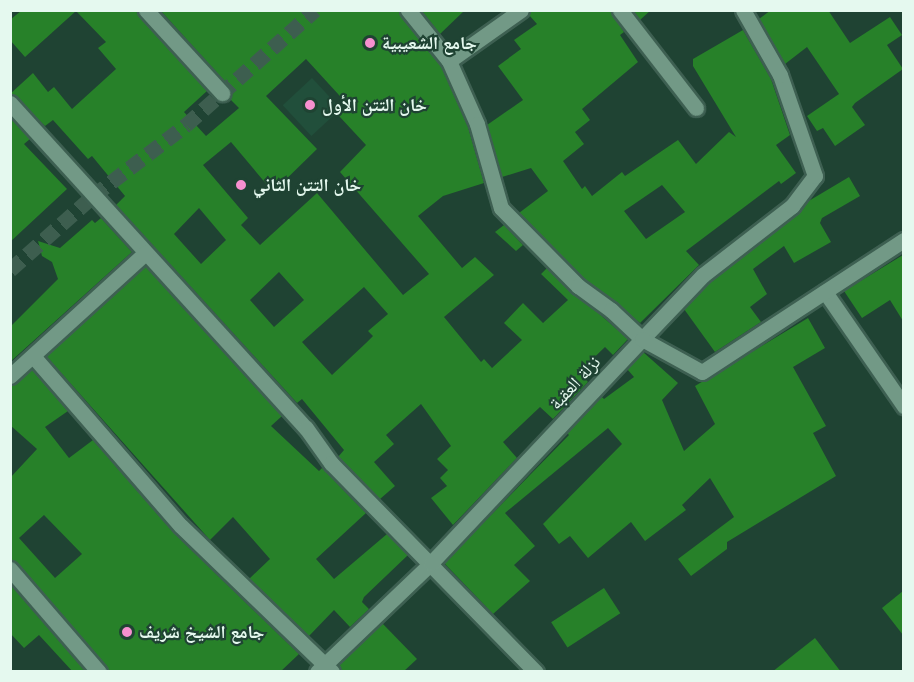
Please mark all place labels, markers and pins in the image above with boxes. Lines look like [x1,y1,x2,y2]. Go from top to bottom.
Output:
place label: جامع الشعيبية [382,32,477,54]
marker: جامع الشعيبية [363,36,377,50]
place label: خان التتن الأول [322,94,427,116]
marker: خان التتن الأول [303,98,317,112]
place label: خان التتن الثاني [253,174,361,196]
marker: خان التتن الثاني [234,178,248,192]
place label: جامع الشيخ شريف [139,621,264,643]
marker: جامع الشيخ شريف [120,625,134,639]

